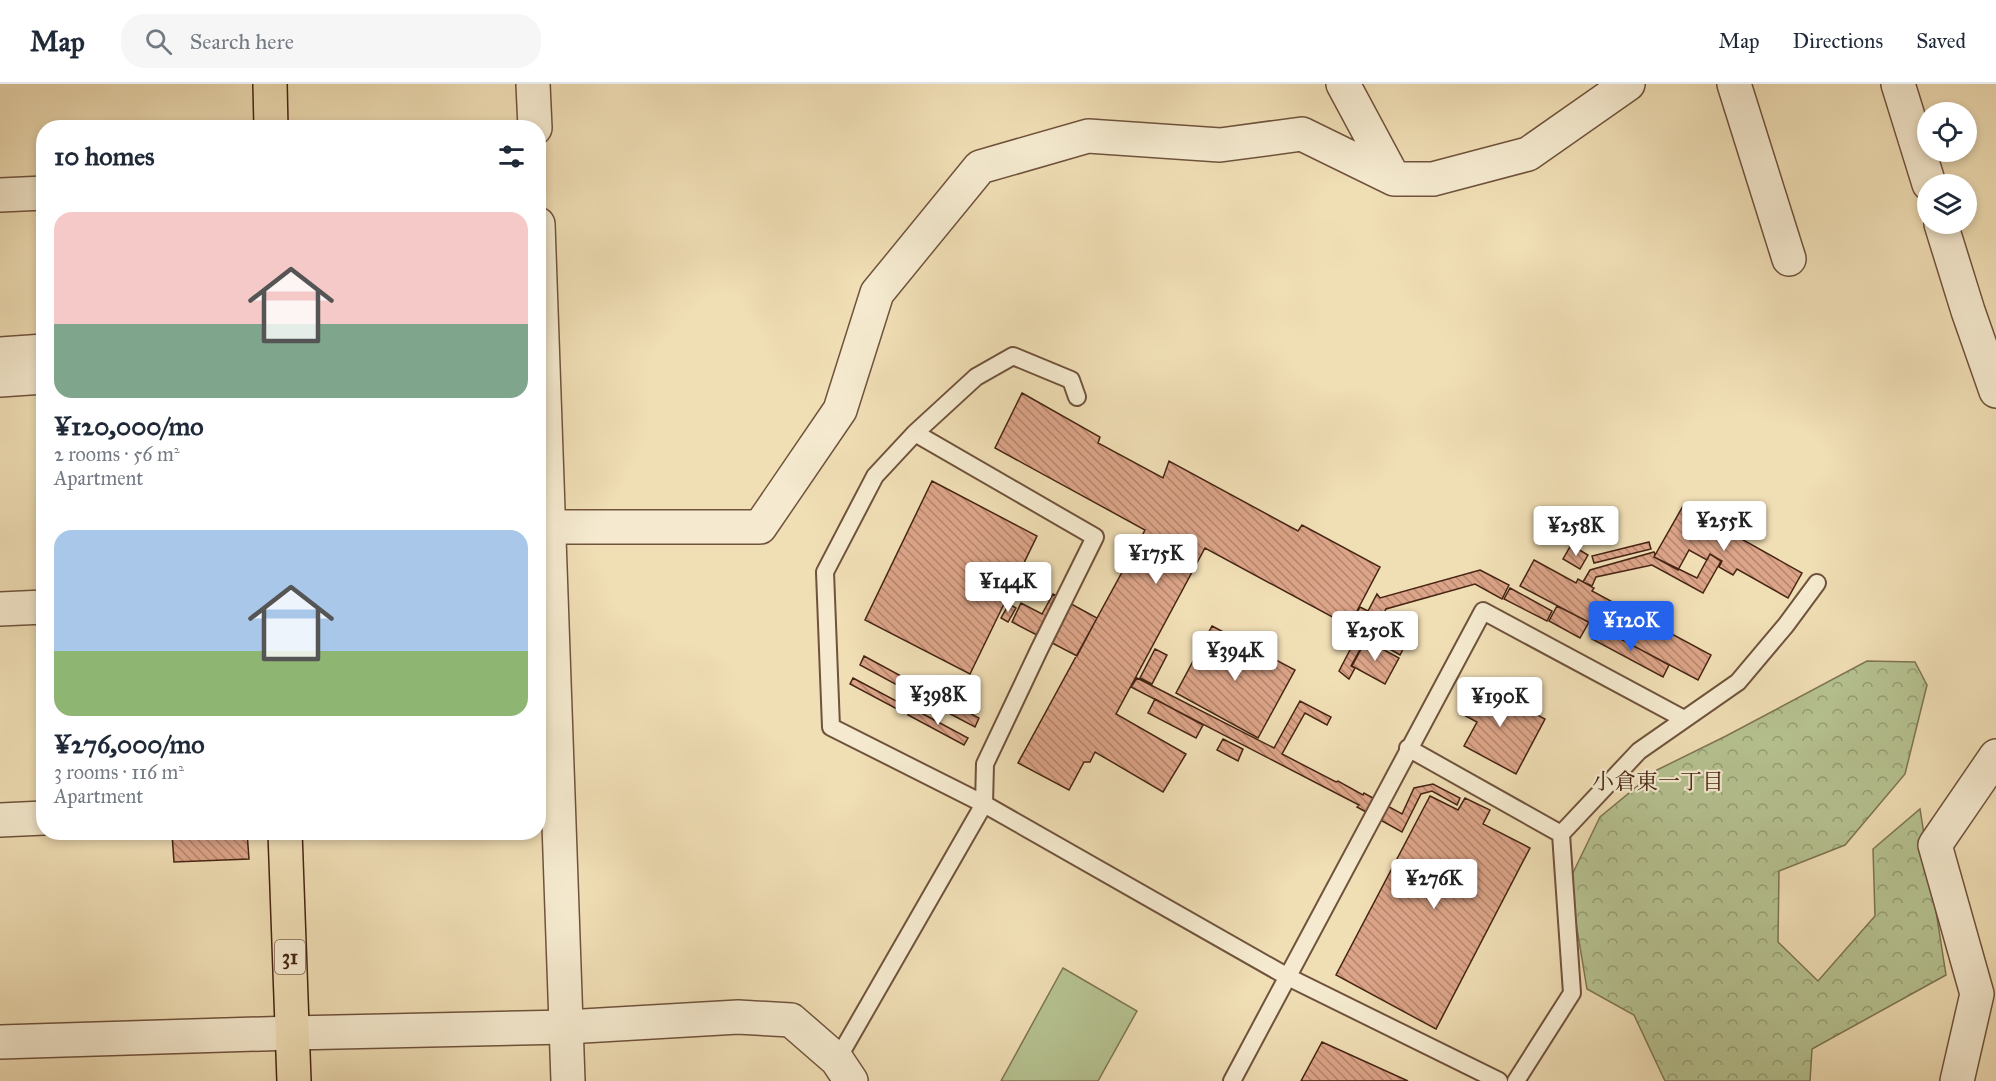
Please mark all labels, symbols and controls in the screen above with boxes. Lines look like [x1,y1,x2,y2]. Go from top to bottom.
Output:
search box [121,14,541,68]
text: Map [30,24,85,59]
icon: search [142,25,175,58]
text: Search here [190,28,294,55]
text: Map [1719,28,1760,54]
text: Directions [1793,28,1883,54]
text: Saved [1916,28,1966,54]
map controls [1917,102,1977,234]
button: locate [1917,102,1977,162]
text: 10 homes [54,140,155,172]
icon: filters [495,140,528,173]
button: layers [1917,174,1977,234]
icon: home [237,251,345,359]
text: ¥120,000/mo [54,410,203,442]
text: 2 rooms · 56 m² [54,442,180,466]
text: Apartment [54,466,143,490]
pin: ¥255K [1682,501,1766,552]
pin: ¥258K [1534,506,1618,557]
text: ¥255K [1696,508,1752,532]
text: ¥258K [1548,513,1604,537]
pin: ¥175K [1114,534,1198,585]
text: ¥175K [1128,541,1184,565]
pin: ¥144K [966,562,1050,613]
icon: home [237,569,345,677]
text: ¥144K [979,569,1037,593]
pin: ¥120K [1589,601,1673,652]
text: ¥120K [1603,608,1659,632]
pin: ¥250K [1333,611,1417,662]
text: ¥250K [1346,618,1404,642]
pin: ¥394K [1193,631,1277,682]
text: ¥394K [1206,638,1264,662]
pin: ¥398K [896,675,980,726]
pin: ¥190K [1458,677,1542,728]
text: ¥398K [910,682,966,706]
text: ¥190K [1471,684,1529,708]
text: ¥276,000/mo [54,728,204,760]
text: 3 rooms · 116 m² [54,760,184,784]
district label: 小倉東一丁目 [1592,768,1724,795]
text: Apartment [54,784,143,808]
pin: ¥276K [1392,859,1476,910]
text: ¥276K [1405,866,1463,890]
road number: 31 [275,940,305,974]

